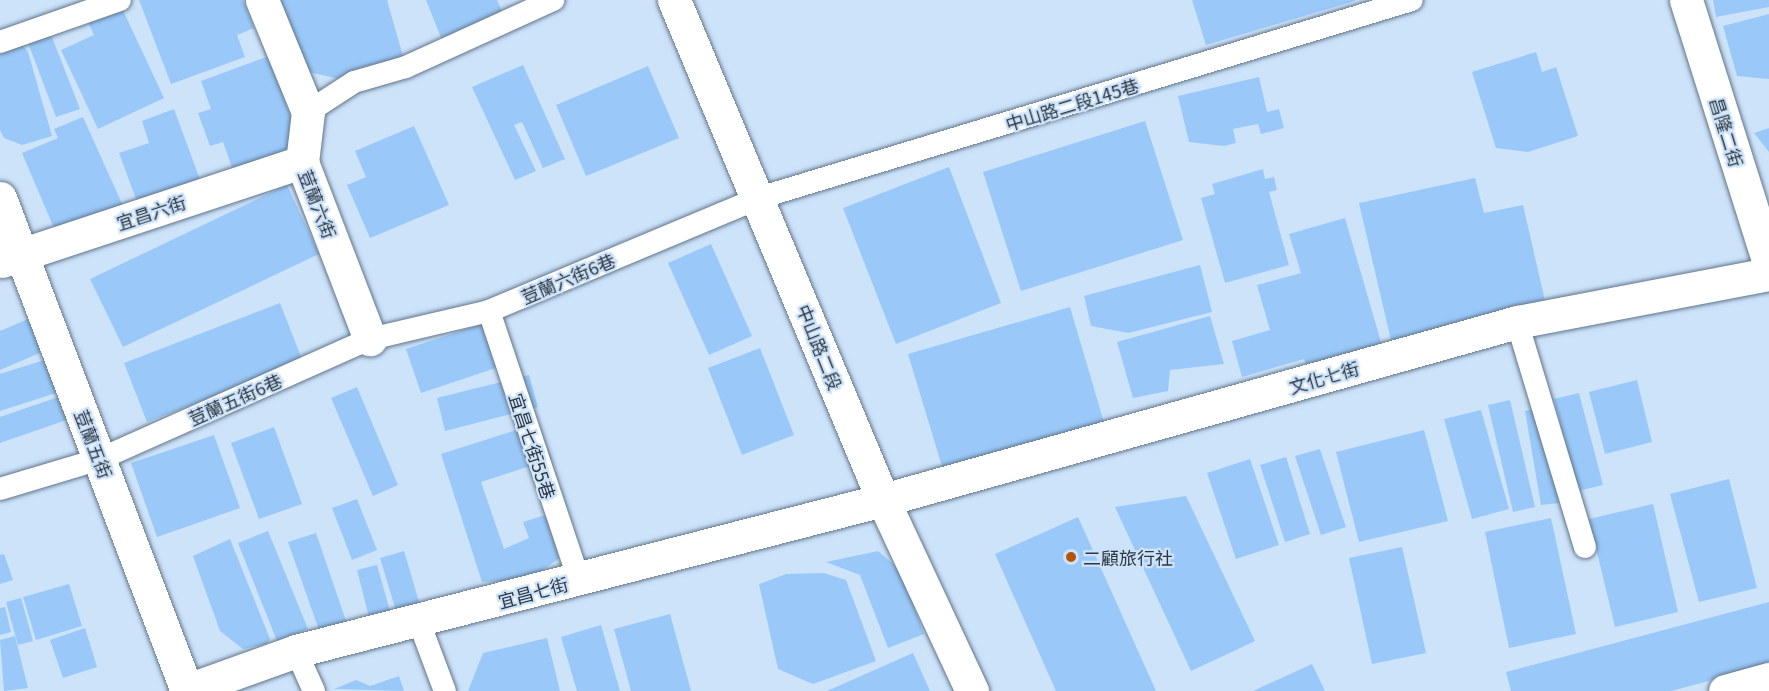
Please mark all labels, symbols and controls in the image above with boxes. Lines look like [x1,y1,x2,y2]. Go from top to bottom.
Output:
street label: 中山路二段145巷 [1003,74,1141,134]
street label: 昌隆二街 [1706,94,1748,170]
street label: 荳蘭六街 [295,167,341,241]
street label: 宜昌六街 [113,191,189,233]
street label: 荳蘭六街6巷 [518,249,618,307]
street label: 中山路二段 [793,301,847,393]
street label: 文化七街 [1286,357,1362,397]
street label: 荳蘭五街6巷 [185,369,285,429]
street label: 宜昌七街55巷 [506,390,560,502]
street label: 荳蘭五街 [71,407,117,481]
place label: 二顧旅行社 [1083,546,1173,568]
marker: 二顧旅行社 [1064,550,1078,564]
street label: 宜昌七街 [495,572,571,612]

